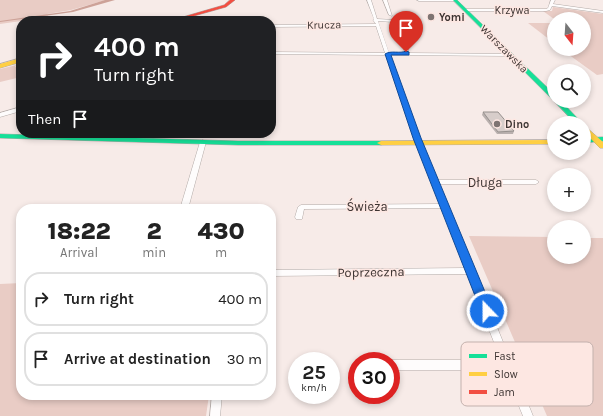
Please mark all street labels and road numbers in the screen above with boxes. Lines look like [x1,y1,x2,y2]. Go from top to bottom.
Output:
street label: Krzywa [494,4,530,17]
street label: Krucza [307,18,341,32]
street label: Warszawska [477,22,531,76]
street label: Długa [468,175,502,190]
street label: Świeża [346,198,388,214]
street label: Poprzeczna [337,264,405,280]

